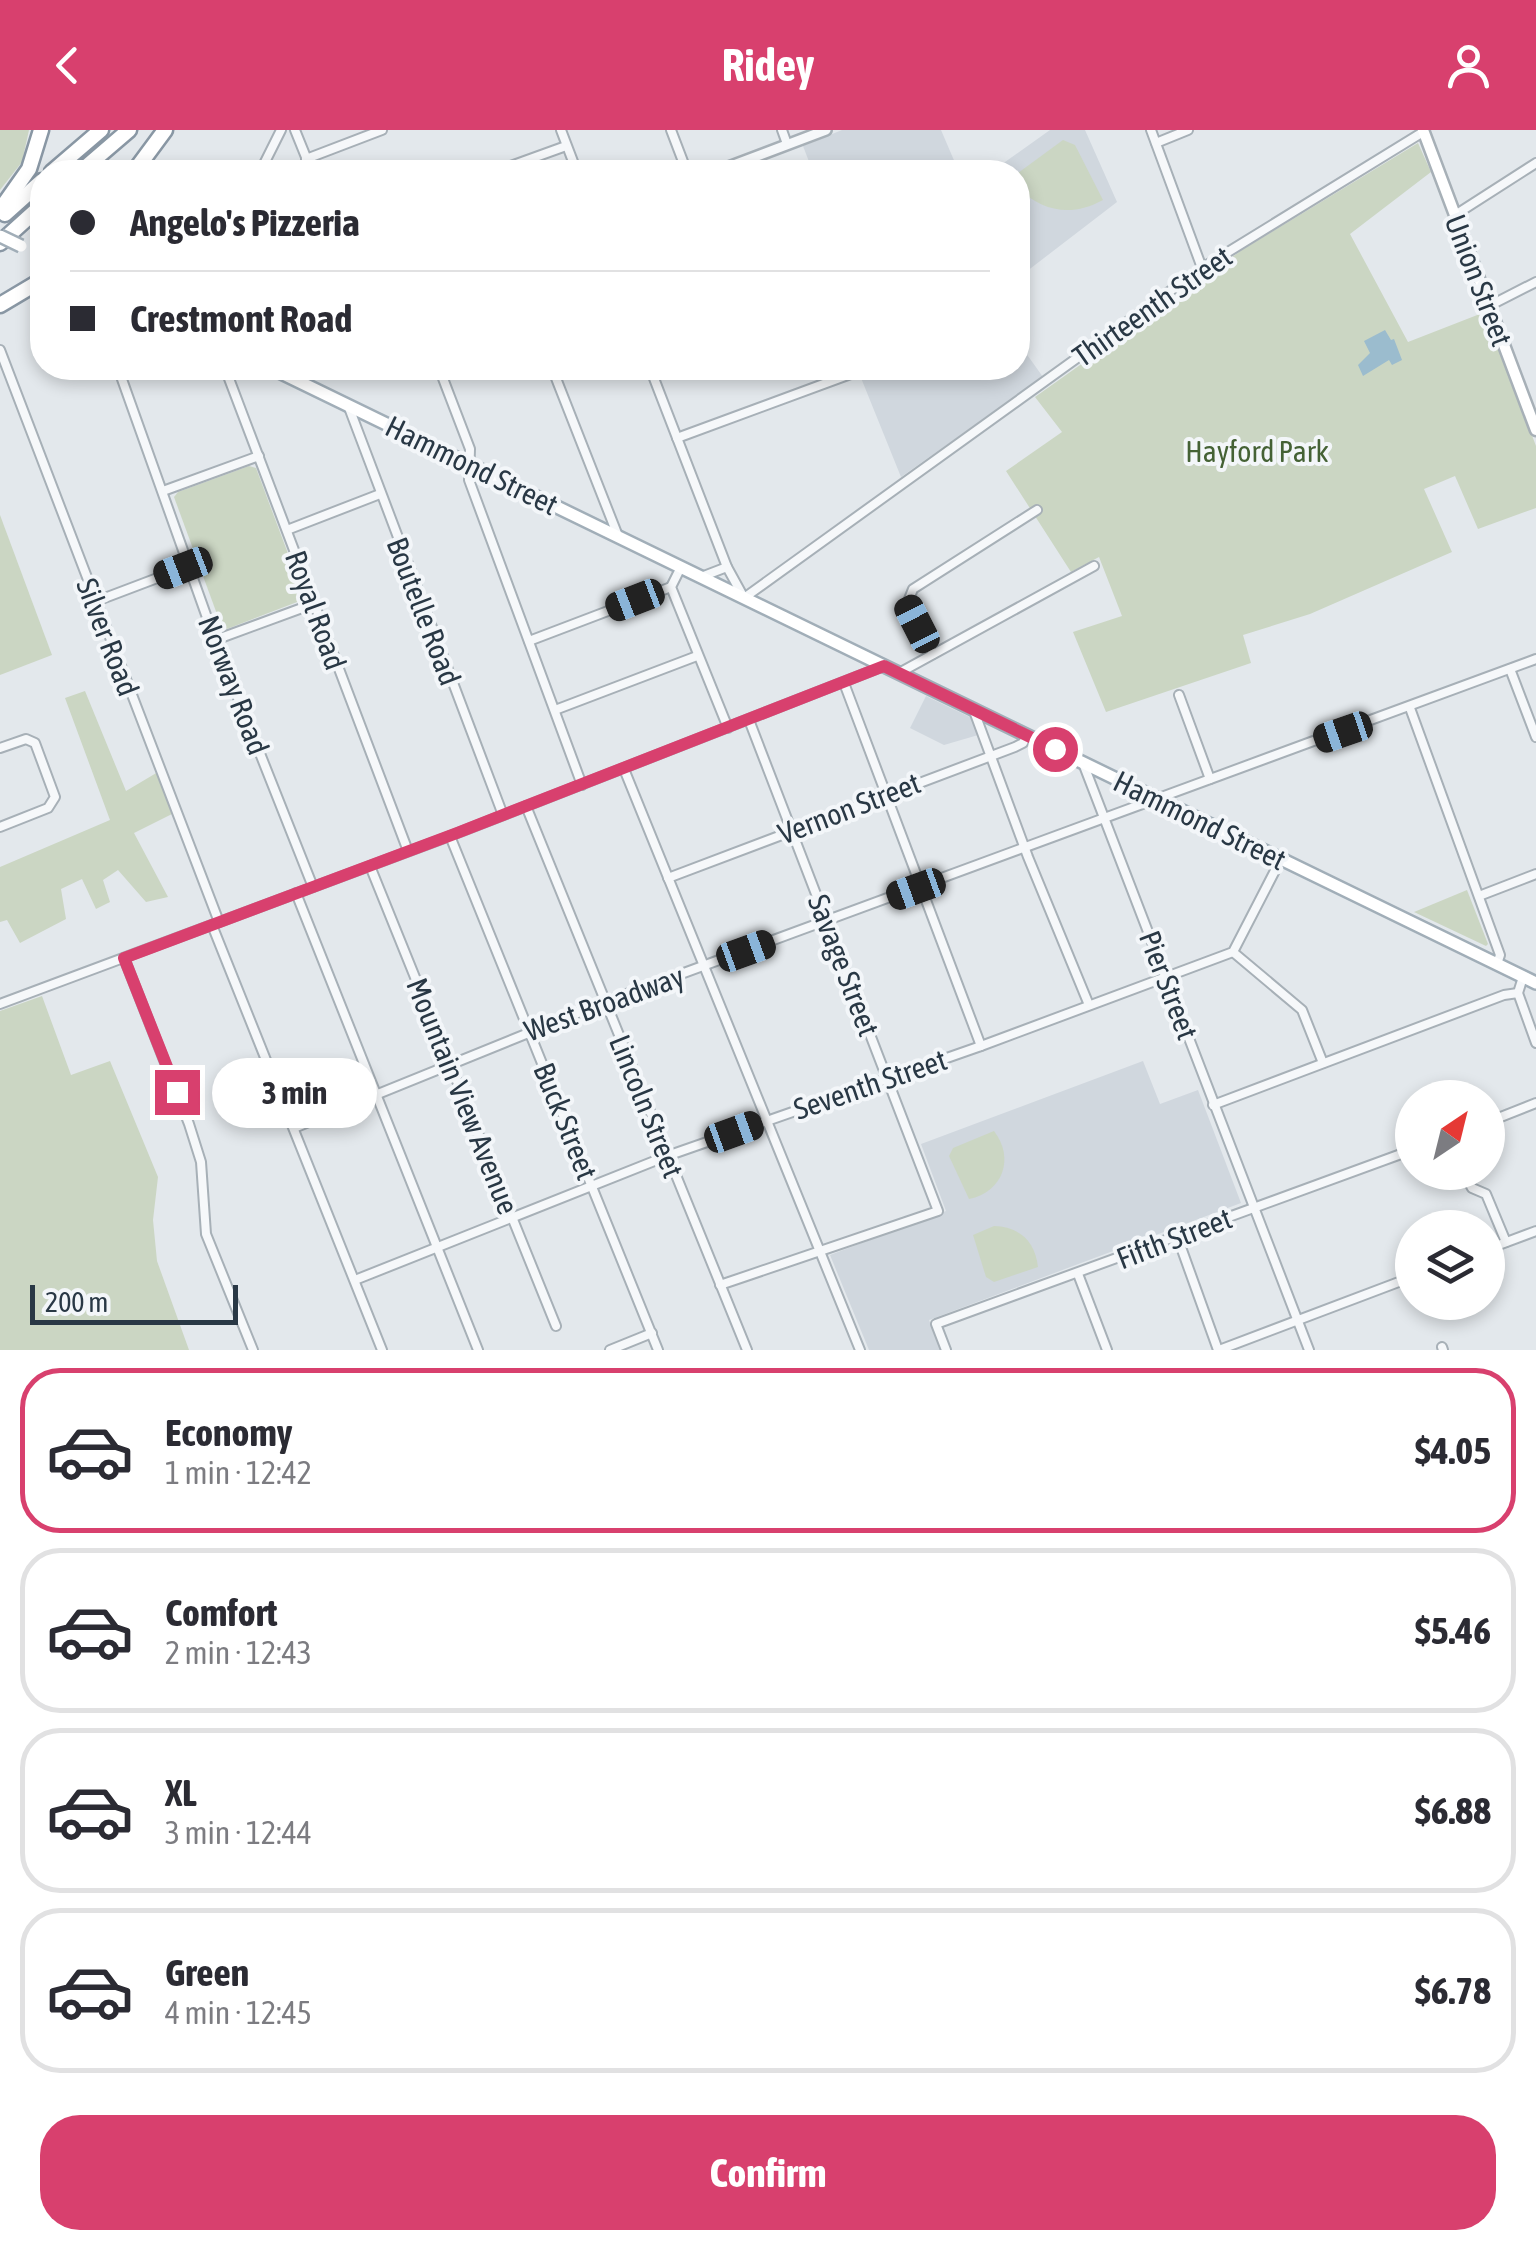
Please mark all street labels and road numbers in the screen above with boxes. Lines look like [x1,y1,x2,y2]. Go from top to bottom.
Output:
street label: Union Street [1438,210,1520,350]
street label: Thirteenth Street [1066,239,1238,373]
street label: Hammond Street [380,409,564,521]
street label: Boutelle Road [380,532,468,690]
street label: Royal Road [279,546,353,674]
street label: Silver Road [70,573,146,701]
street label: Norway Road [192,611,276,759]
street label: Hammond Street [1108,764,1292,876]
street label: Vernon Street [773,765,925,851]
street label: Savage Street [802,890,886,1040]
street label: Pier Street [1133,926,1205,1044]
street label: West Broadway [520,958,688,1048]
street label: Mountain View Avenue [400,973,526,1219]
street label: Lincoln Street [603,1030,691,1182]
street label: Seventh Street [789,1042,951,1126]
street label: Buck Street [527,1058,605,1184]
street label: Fifth Street [1112,1201,1236,1275]

